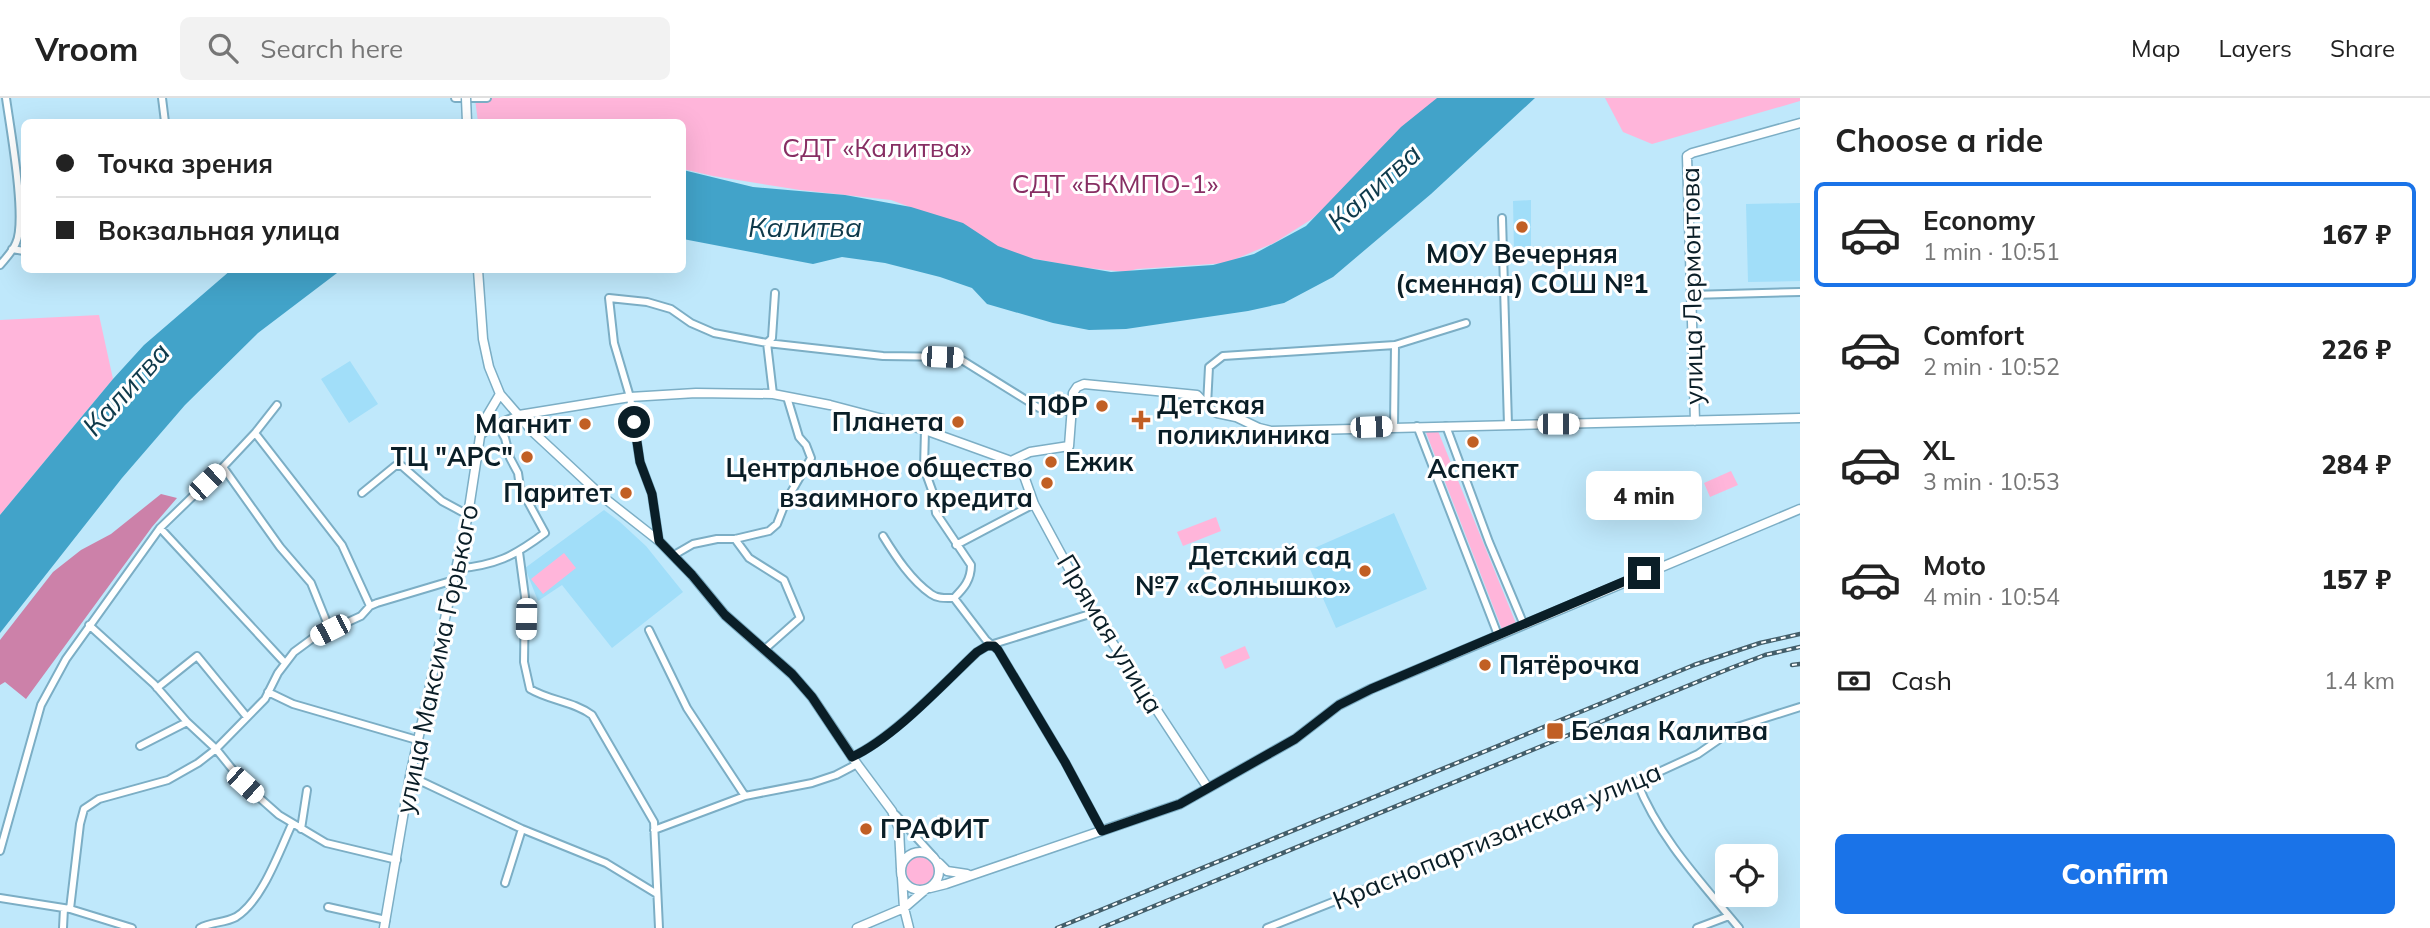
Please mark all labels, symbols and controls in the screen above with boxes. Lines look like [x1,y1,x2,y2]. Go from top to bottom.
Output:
search box [180,17,670,80]
text: Vroom [35,28,138,69]
icon: search [204,29,242,67]
text: Search here [260,32,403,65]
text: Map [2131,33,2180,63]
text: Layers [2218,33,2292,63]
text: Share [2330,33,2395,63]
text: Choose a ride [1835,120,2043,160]
park label: СДТ «Калитва» [782,131,972,164]
water label: Калитва [1320,135,1428,238]
text: Точка зрения [98,147,273,180]
park label: СДТ «БКМПО-1» [1012,167,1218,200]
street label: улица Лермонтова [1673,167,1710,405]
icon: car [1839,203,1902,266]
text: Economy [1923,204,2035,237]
water label: Калитва [748,209,862,244]
text: Вокзальная улица [98,214,340,247]
text: 167 ₽ [2321,218,2391,251]
marker: МОУ Вечерняя (сменная) СОШ №1 [1514,219,1530,235]
place label: МОУ Вечерняя (сменная) СОШ №1 [1395,237,1649,300]
text: 1 min · 10:51 [1923,237,2060,266]
icon: car [1839,318,1902,381]
text: Comfort [1923,319,2024,352]
text: 226 ₽ [2321,333,2391,366]
water label: Калитва [74,335,177,443]
car [921,346,964,368]
text: 2 min · 10:52 [1923,352,2060,381]
place label: Детская поликлиника [1157,388,1330,451]
place label: ПФР [1027,389,1088,422]
marker: ПФР [1094,398,1110,414]
place label: Планета [832,405,944,438]
route start [618,406,650,438]
place label: Магнит [475,407,571,440]
marker: Детская поликлиника [1131,410,1151,430]
marker: Планета [950,414,966,430]
car [1538,414,1580,435]
marker: Магнит [577,416,593,432]
car [1350,416,1393,438]
icon: car [1839,433,1902,496]
marker: Аспект [1465,434,1481,450]
text: XL [1923,434,1955,467]
place label: ТЦ "АРС" [391,440,513,473]
place label: Ежик [1065,445,1134,478]
text: 284 ₽ [2321,448,2391,481]
marker: ТЦ "АРС" [519,449,535,465]
place label: Центральное общество взаимного кредита [725,451,1033,514]
place label: Аспект [1428,452,1519,485]
marker: Ежик [1043,454,1059,470]
car [185,460,230,504]
text: 3 min · 10:53 [1923,467,2060,496]
callout: 4 min [1586,472,1702,520]
marker: Центральное общество взаимного кредита [1039,475,1055,491]
place label: Паритет [503,476,612,509]
text: 4 min [1613,481,1675,510]
marker: Паритет [618,485,634,501]
street label: улица Максима Горького [388,501,485,817]
place label: Детский сад №7 «Солнышко» [1135,539,1351,602]
street label: Прямая улица [1050,548,1171,719]
icon: car [1839,548,1902,611]
text: Moto [1923,549,1986,582]
route end [1628,557,1660,589]
marker: Детский сад №7 «Солнышко» [1357,563,1373,579]
text: 157 ₽ [2321,563,2391,596]
text: 4 min · 10:54 [1923,582,2060,611]
car [516,598,537,640]
car [307,611,354,649]
place label: Пятёрочка [1499,648,1640,681]
marker: Пятёрочка [1477,657,1493,673]
icon: cash [1835,662,1873,700]
text: Cash [1891,664,1952,697]
text: 1.4 km [2324,666,2395,695]
place label: Белая Калитва [1571,714,1768,747]
marker: Белая Калитва [1545,721,1565,741]
street label: Краснопартизанская улица [1328,754,1666,917]
car [223,763,268,807]
place label: ГРАФИТ [880,812,989,845]
marker: ГРАФИТ [858,821,874,837]
button: Confirm [1835,834,2395,914]
map controls [1715,844,1778,907]
button: locate [1715,844,1778,907]

